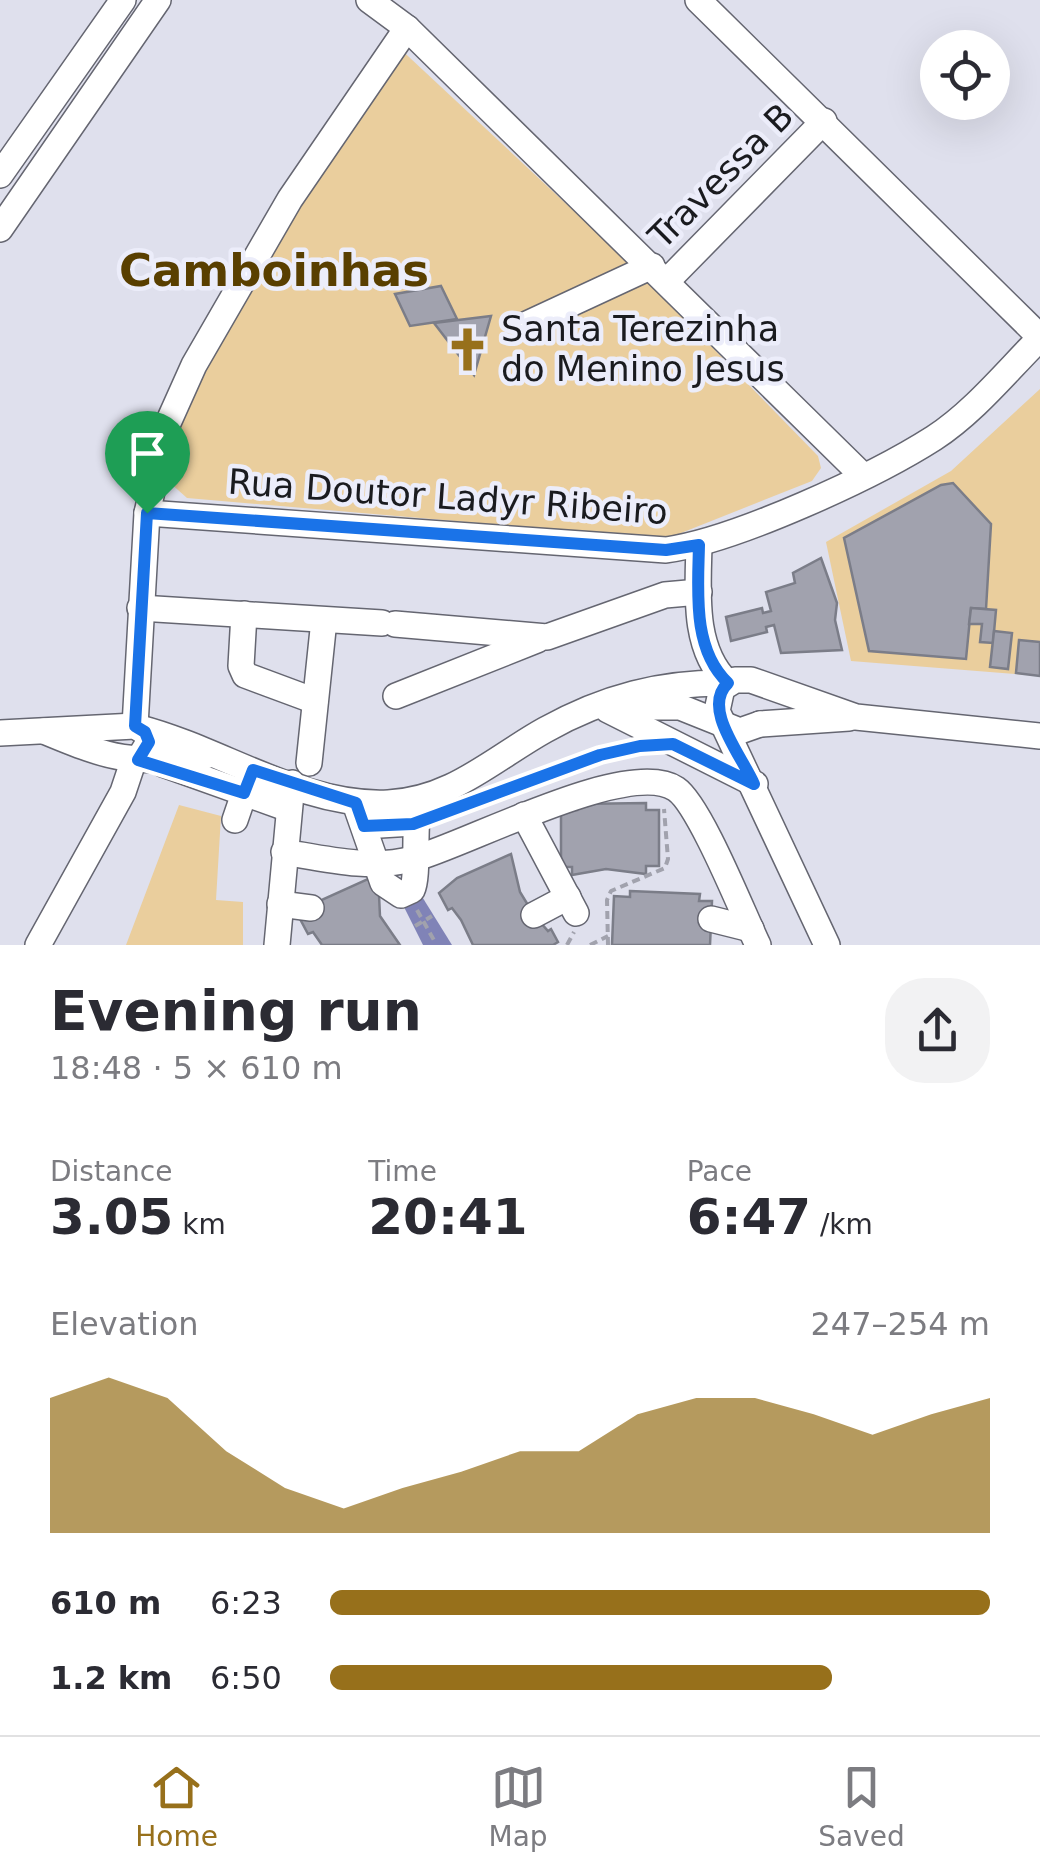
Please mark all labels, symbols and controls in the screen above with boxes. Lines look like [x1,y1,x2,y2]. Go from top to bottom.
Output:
map controls [920,30,1010,120]
button: locate [920,30,1010,120]
street label: Travessa B [640,96,801,257]
district label: Camboinhas [119,244,429,297]
place label: Santa Terezinha do Menino Jesus [501,309,785,389]
church icon: Santa Terezinha do Menino Jesus [444,325,492,373]
pin [105,411,190,514]
icon: arrive [120,426,175,481]
street label: Rua Doutor Ladyr Ribeiro [227,462,669,532]
button: share [885,978,990,1083]
text: Evening run [50,979,422,1043]
text: 18:48 · 5 × 610 m [50,1049,343,1087]
text: Distance [50,1155,172,1188]
text: Time [368,1155,437,1188]
text: Pace [687,1155,752,1188]
text: 3.05 [50,1188,173,1246]
text: 20:41 [368,1188,527,1246]
text: 6:47 [687,1188,811,1246]
text: km [173,1208,226,1241]
text: /km [811,1208,873,1241]
text: Elevation [50,1305,199,1343]
text: 247–254 m [811,1305,990,1343]
text: 610 m [50,1584,161,1622]
text: 6:23 [210,1584,282,1622]
text: 1.2 km [50,1659,172,1697]
text: 6:50 [210,1659,282,1697]
tab: Home [135,1760,218,1853]
tab: Map [489,1760,548,1853]
tab: Saved [818,1760,905,1853]

